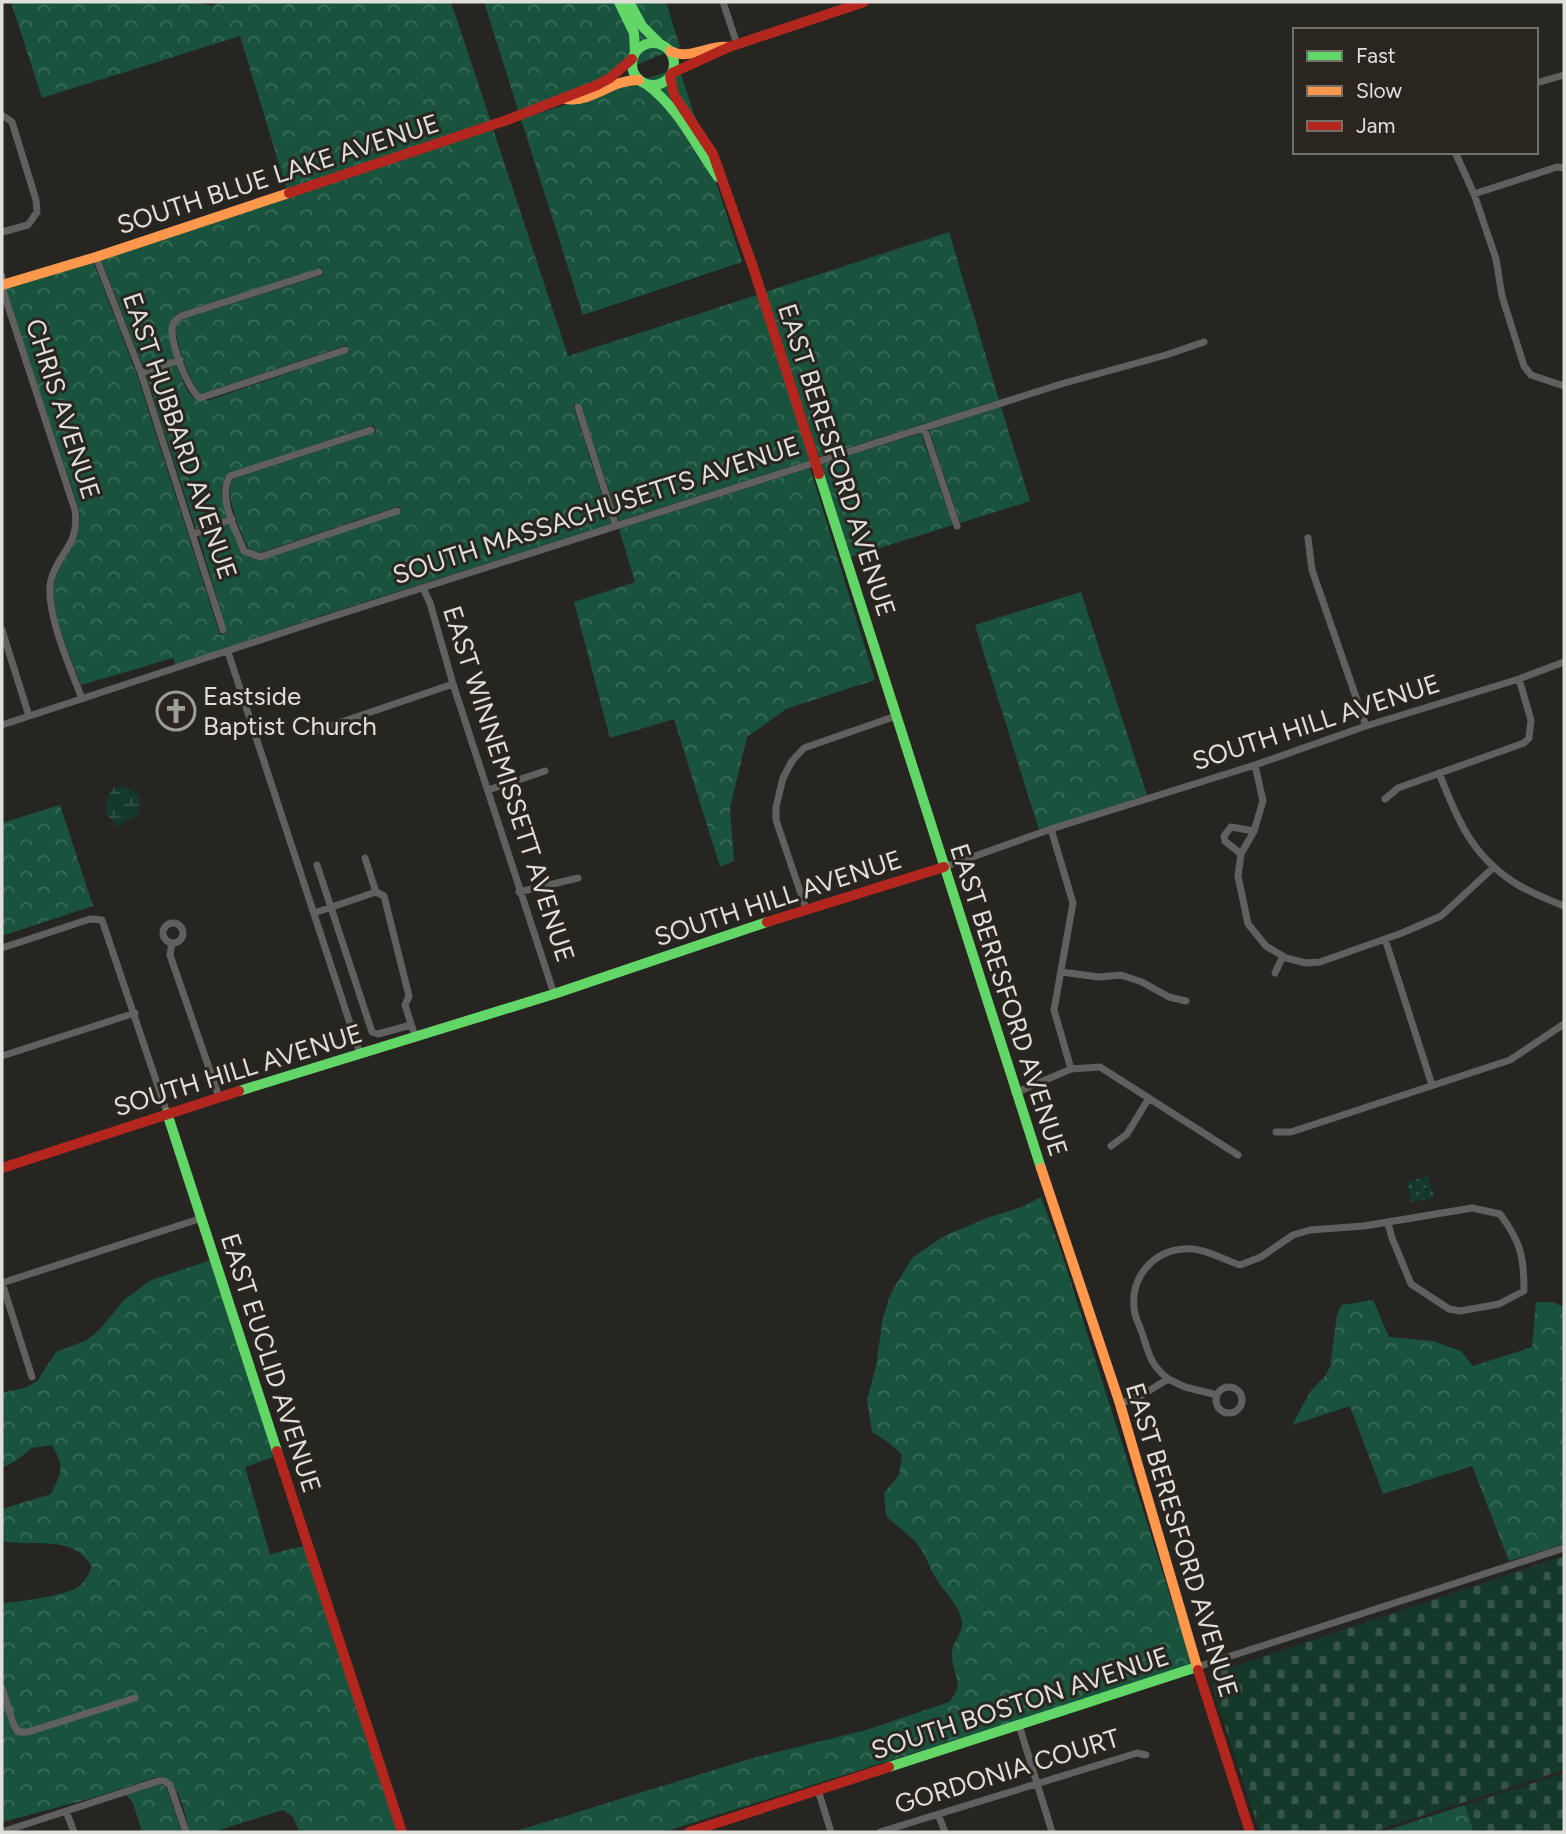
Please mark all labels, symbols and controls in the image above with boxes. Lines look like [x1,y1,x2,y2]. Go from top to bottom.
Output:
legend [1293,28,1538,154]
text: Fast [1356,43,1396,68]
text: Slow [1356,78,1402,103]
street label: SOUTH BLUE LAKE AVENUE [113,107,443,241]
text: Jam [1356,113,1395,138]
street label: EAST HUBBARD AVENUE [116,288,244,584]
street label: EAST BERESFORD AVENUE [771,299,903,621]
street label: CHRIS AVENUE [19,315,107,503]
street label: SOUTH MASSACHUSETTS AVENUE [388,429,804,591]
street label: EAST WINNEMISSETT AVENUE [436,602,582,966]
street label: SOUTH HILL AVENUE [1188,667,1444,777]
place label: Eastside Baptist Church [203,680,377,742]
church icon: Eastside Baptist Church [155,690,197,732]
street label: EAST BERESFORD AVENUE [943,839,1075,1161]
street label: SOUTH HILL AVENUE [650,843,906,953]
street label: SOUTH HILL AVENUE [110,1017,366,1123]
street label: EAST EUCLID AVENUE [214,1229,328,1497]
street label: EAST BERESFORD AVENUE [1119,1379,1245,1701]
street label: SOUTH BOSTON AVENUE [867,1640,1173,1766]
street label: GORDONIA COURT [891,1721,1124,1820]

